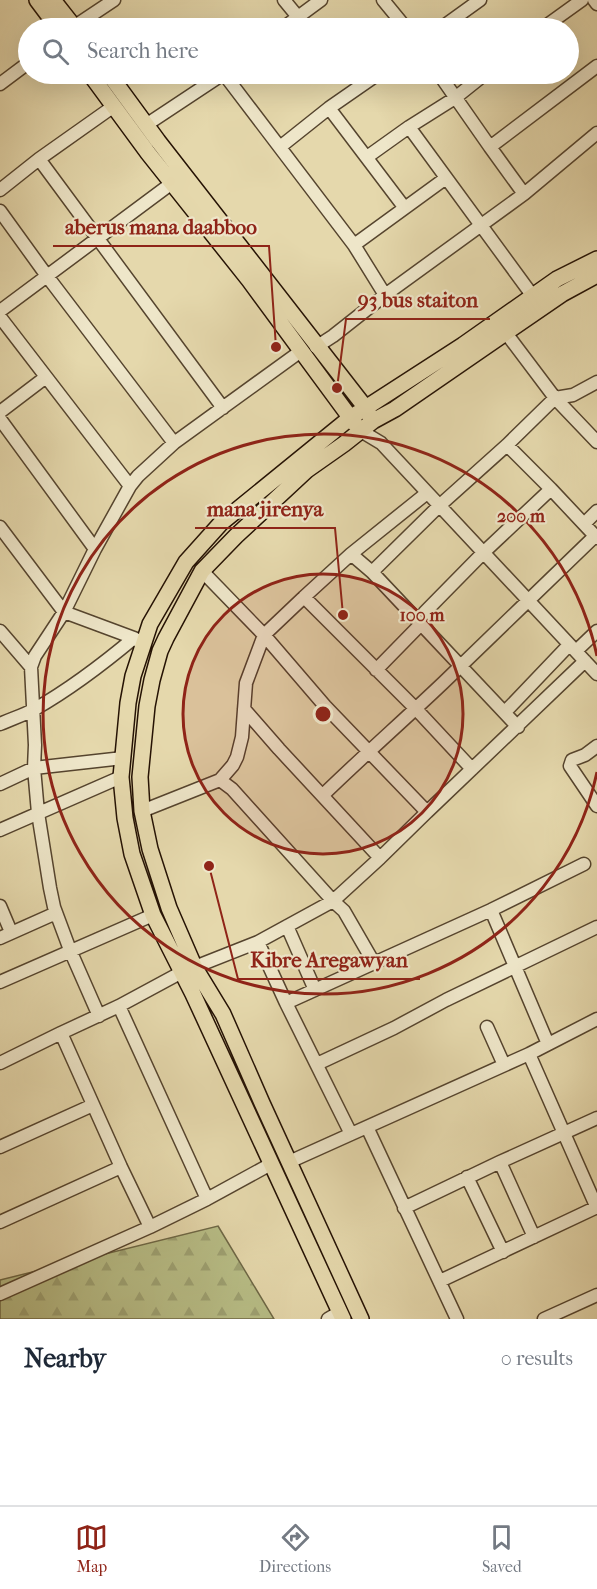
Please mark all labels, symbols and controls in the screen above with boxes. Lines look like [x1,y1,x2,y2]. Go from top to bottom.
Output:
search box [18,18,579,84]
icon: search [39,35,72,68]
text: Search here [87,38,199,64]
callout: aberus mana daabboo [53,207,269,246]
text: aberus mana daabboo [65,215,257,239]
callout: 93 bus staiton [346,280,490,319]
text: 93 bus staiton [357,288,479,312]
callout: mana jirenya [195,489,335,528]
text: mana jirenya [206,497,325,521]
text: 200 m [497,506,546,527]
text: 100 m [399,605,446,626]
centre of rings [313,704,333,724]
callout: Kibre Aregawyan [238,940,420,979]
text: Kibre Aregawyan [250,948,409,972]
text: Nearby [24,1343,106,1374]
text: 0 results [501,1347,573,1370]
tab: Map [75,1521,108,1576]
tab: Directions [259,1521,331,1576]
tab: Saved [482,1521,522,1576]

